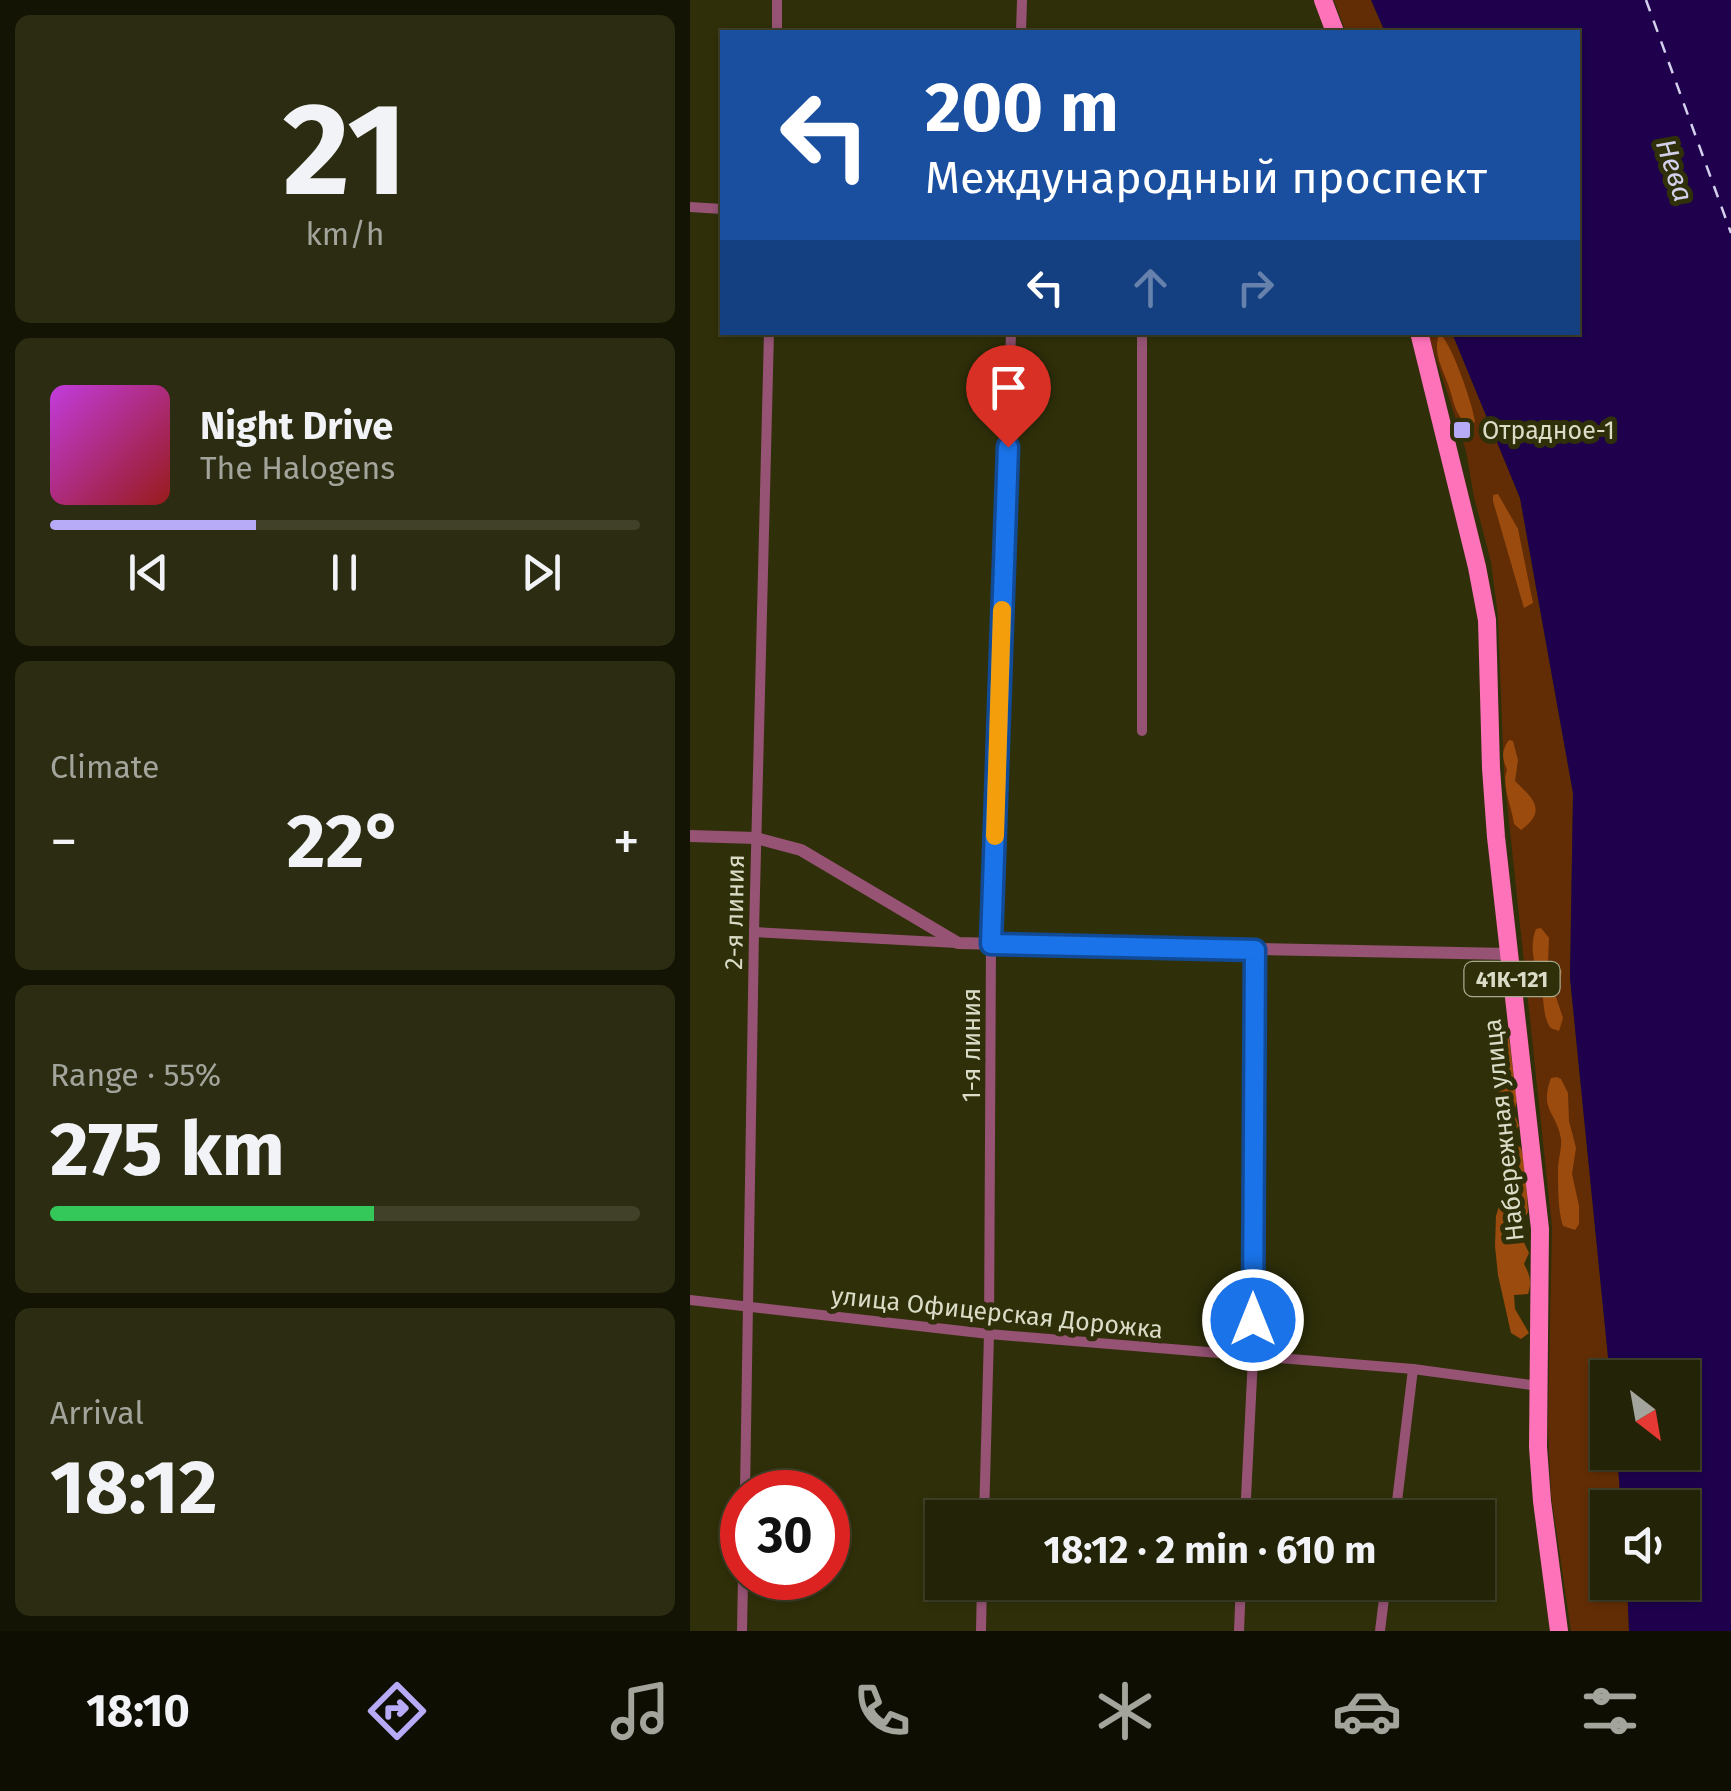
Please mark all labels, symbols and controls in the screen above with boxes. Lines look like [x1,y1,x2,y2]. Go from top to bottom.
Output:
text: 200 m [925,66,1119,150]
icon: left [760,70,890,200]
text: 21 [283,72,407,228]
water label: Нева [1649,135,1700,206]
text: Международный проспект [925,151,1487,205]
text: km/h [305,215,385,253]
icon: left [1018,260,1073,315]
icon: ahead [1123,260,1178,315]
icon: right [1228,260,1283,315]
pin [966,345,1051,448]
icon: arrive [981,360,1036,415]
text: Night Drive [200,403,393,449]
place label: Отрадное-1 [1482,416,1615,446]
marker: Отрадное-1 [1451,419,1473,441]
text: The Halogens [200,449,395,487]
icon: previous [121,545,176,600]
icon: pause [317,545,372,600]
icon: next [514,545,569,600]
text: Climate [50,748,159,786]
text: 22° [287,797,403,887]
text: − [50,809,78,875]
text: + [613,809,640,875]
street label: 2-я линия [719,854,751,970]
road number: 41К-121 [1464,962,1560,996]
street label: 1-я линия [957,988,987,1102]
street label: Набережная улица [1477,1017,1531,1243]
text: Range · 55% [50,1056,221,1094]
text: 275 km [50,1105,285,1195]
position arrow [1201,1268,1305,1372]
street label: улица Офицерская Дорожка [829,1281,1164,1345]
north arrow [1590,1360,1700,1470]
map controls [1590,1360,1700,1600]
text: Arrival [50,1394,144,1432]
text: 18:12 [50,1443,217,1533]
speed limit sign: 30 [720,1470,850,1600]
button: sound [1590,1490,1700,1600]
text: 18:12 · 2 min · 610 m [1044,1527,1376,1573]
icon: directions [362,1676,432,1746]
icon: music [605,1676,675,1746]
icon: phone [847,1676,917,1746]
icon: climate [1090,1676,1160,1746]
icon: car [1332,1676,1402,1746]
icon: filters [1575,1676,1645,1746]
text: 18:10 [86,1684,190,1738]

